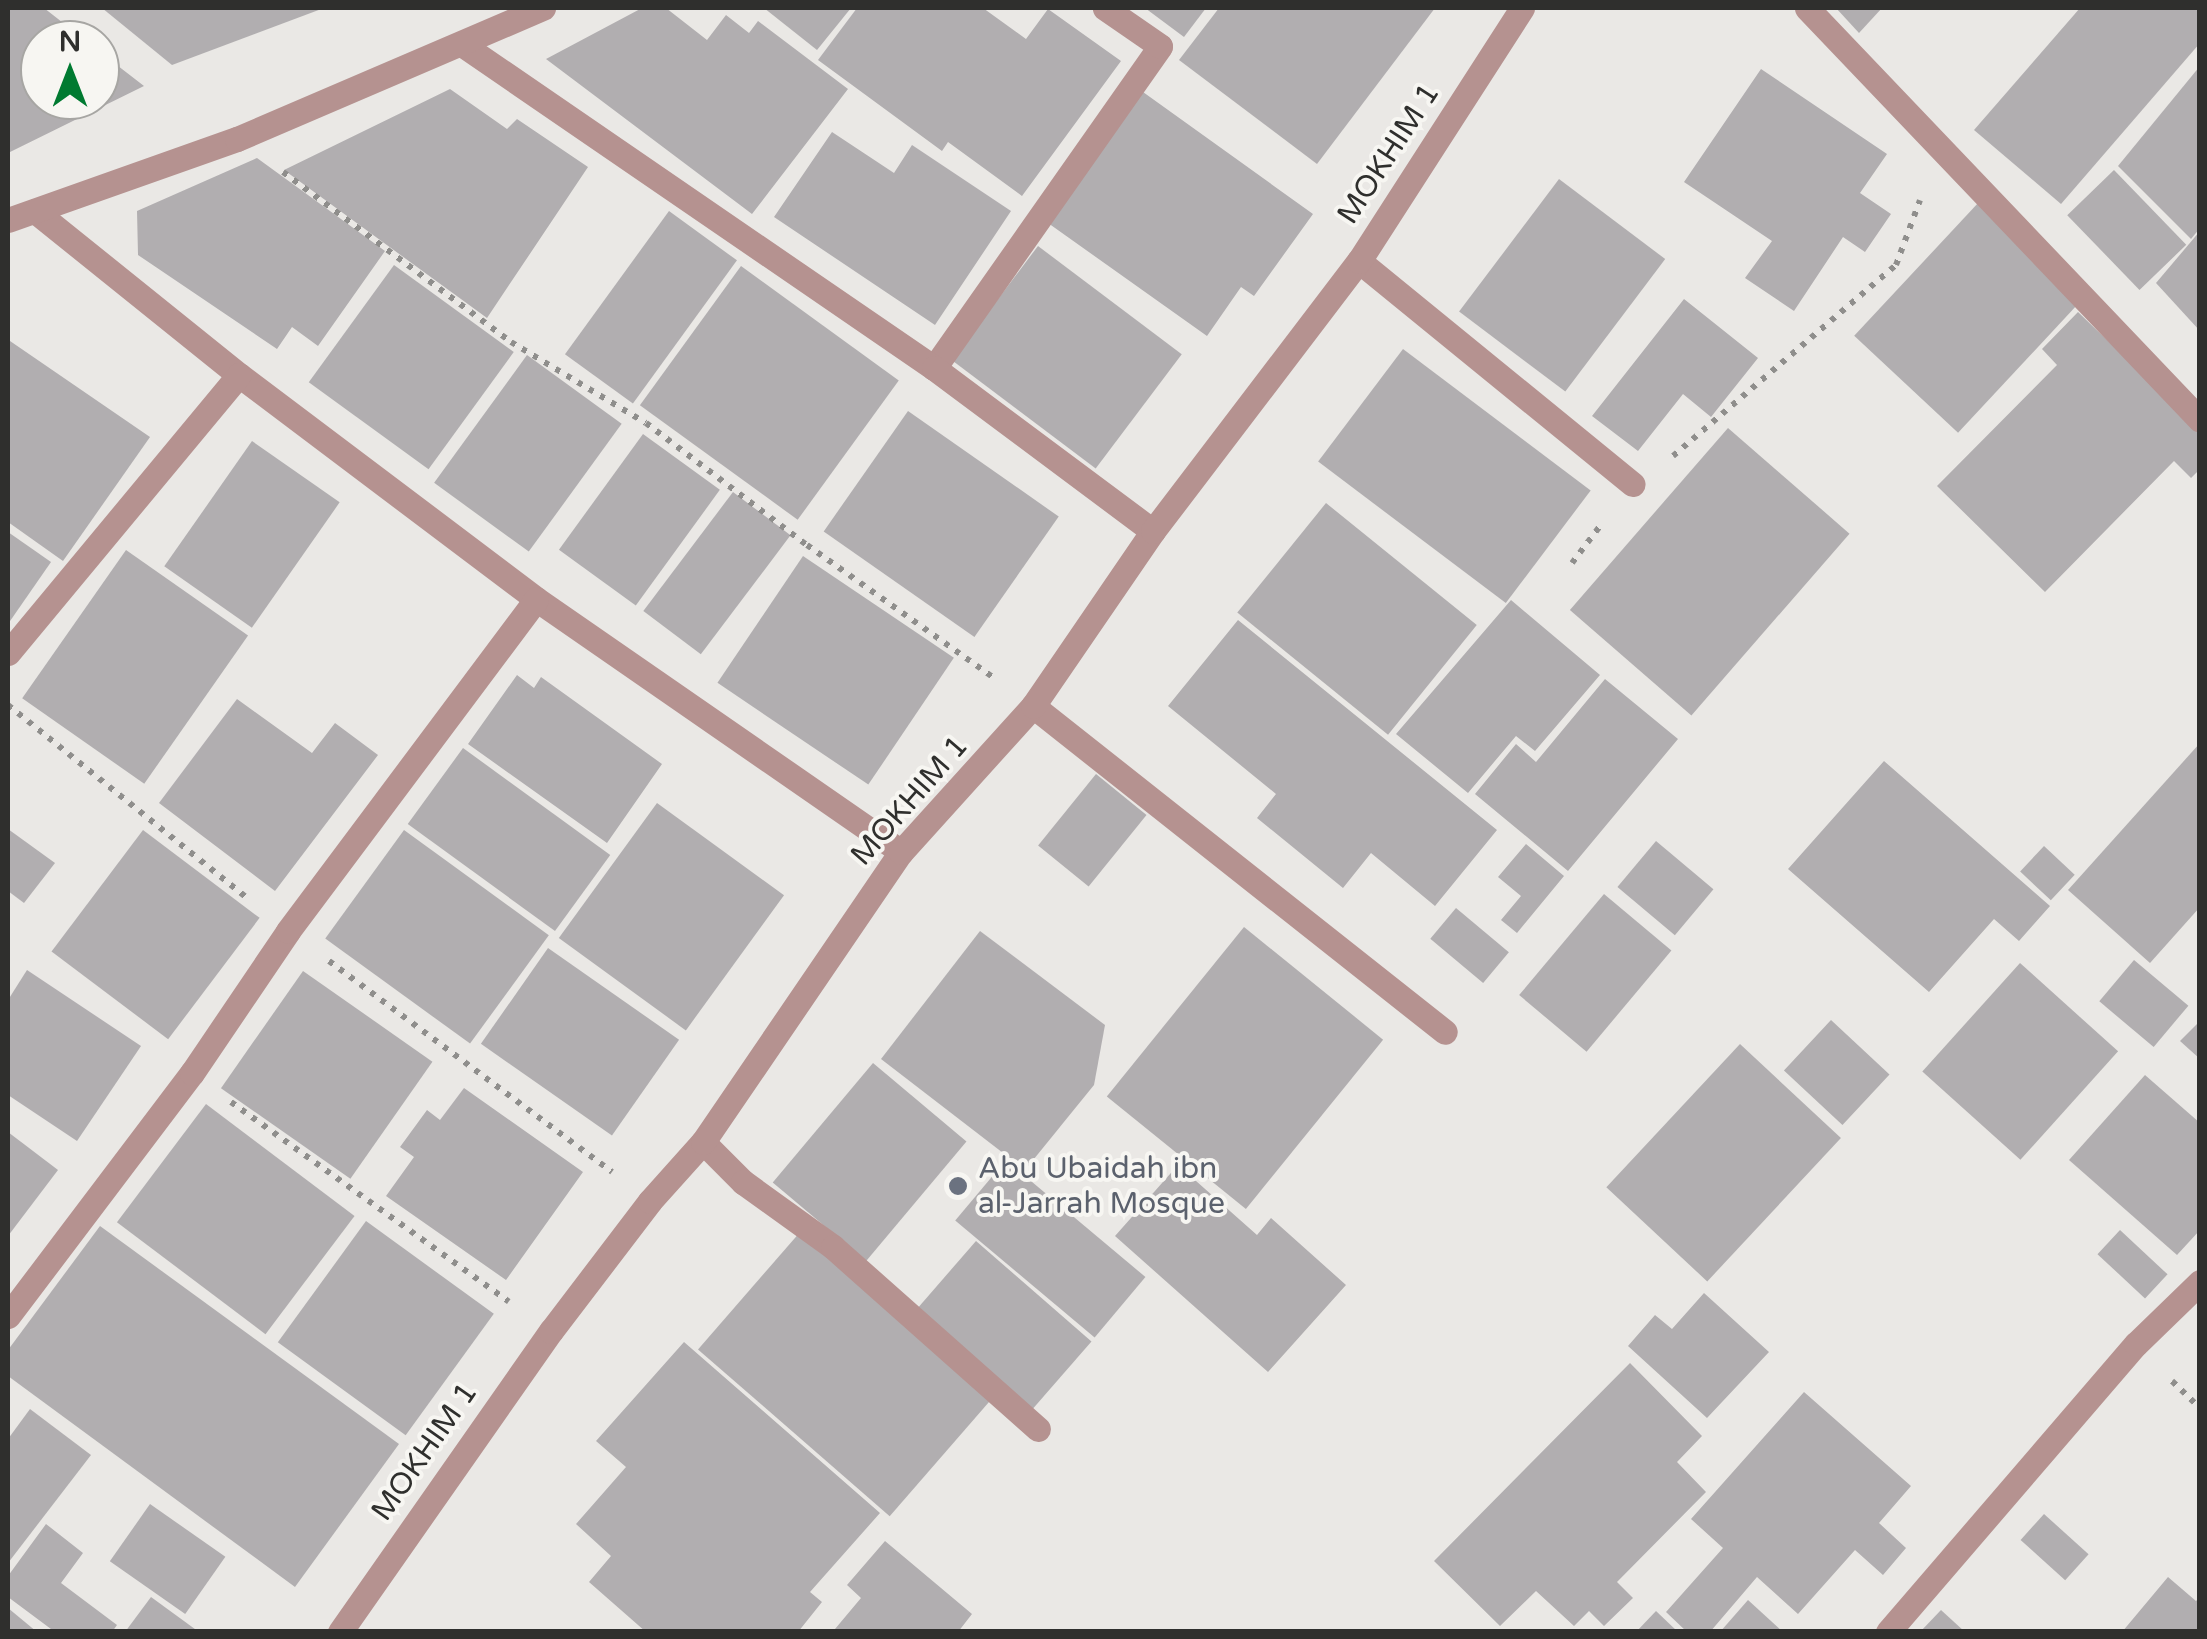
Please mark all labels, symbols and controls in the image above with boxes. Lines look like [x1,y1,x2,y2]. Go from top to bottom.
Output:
north arrow [20,20,120,120]
text: N [59,25,81,59]
street label: MOKHIM 1 [1330,77,1448,231]
street label: MOKHIM 1 [844,729,976,873]
place label: Abu Ubaidah ibn al-Jarrah Mosque [978,1151,1225,1222]
marker: Abu Ubaidah ibn al-Jarrah Mosque [947,1175,969,1197]
street label: MOKHIM 1 [364,1376,486,1528]

